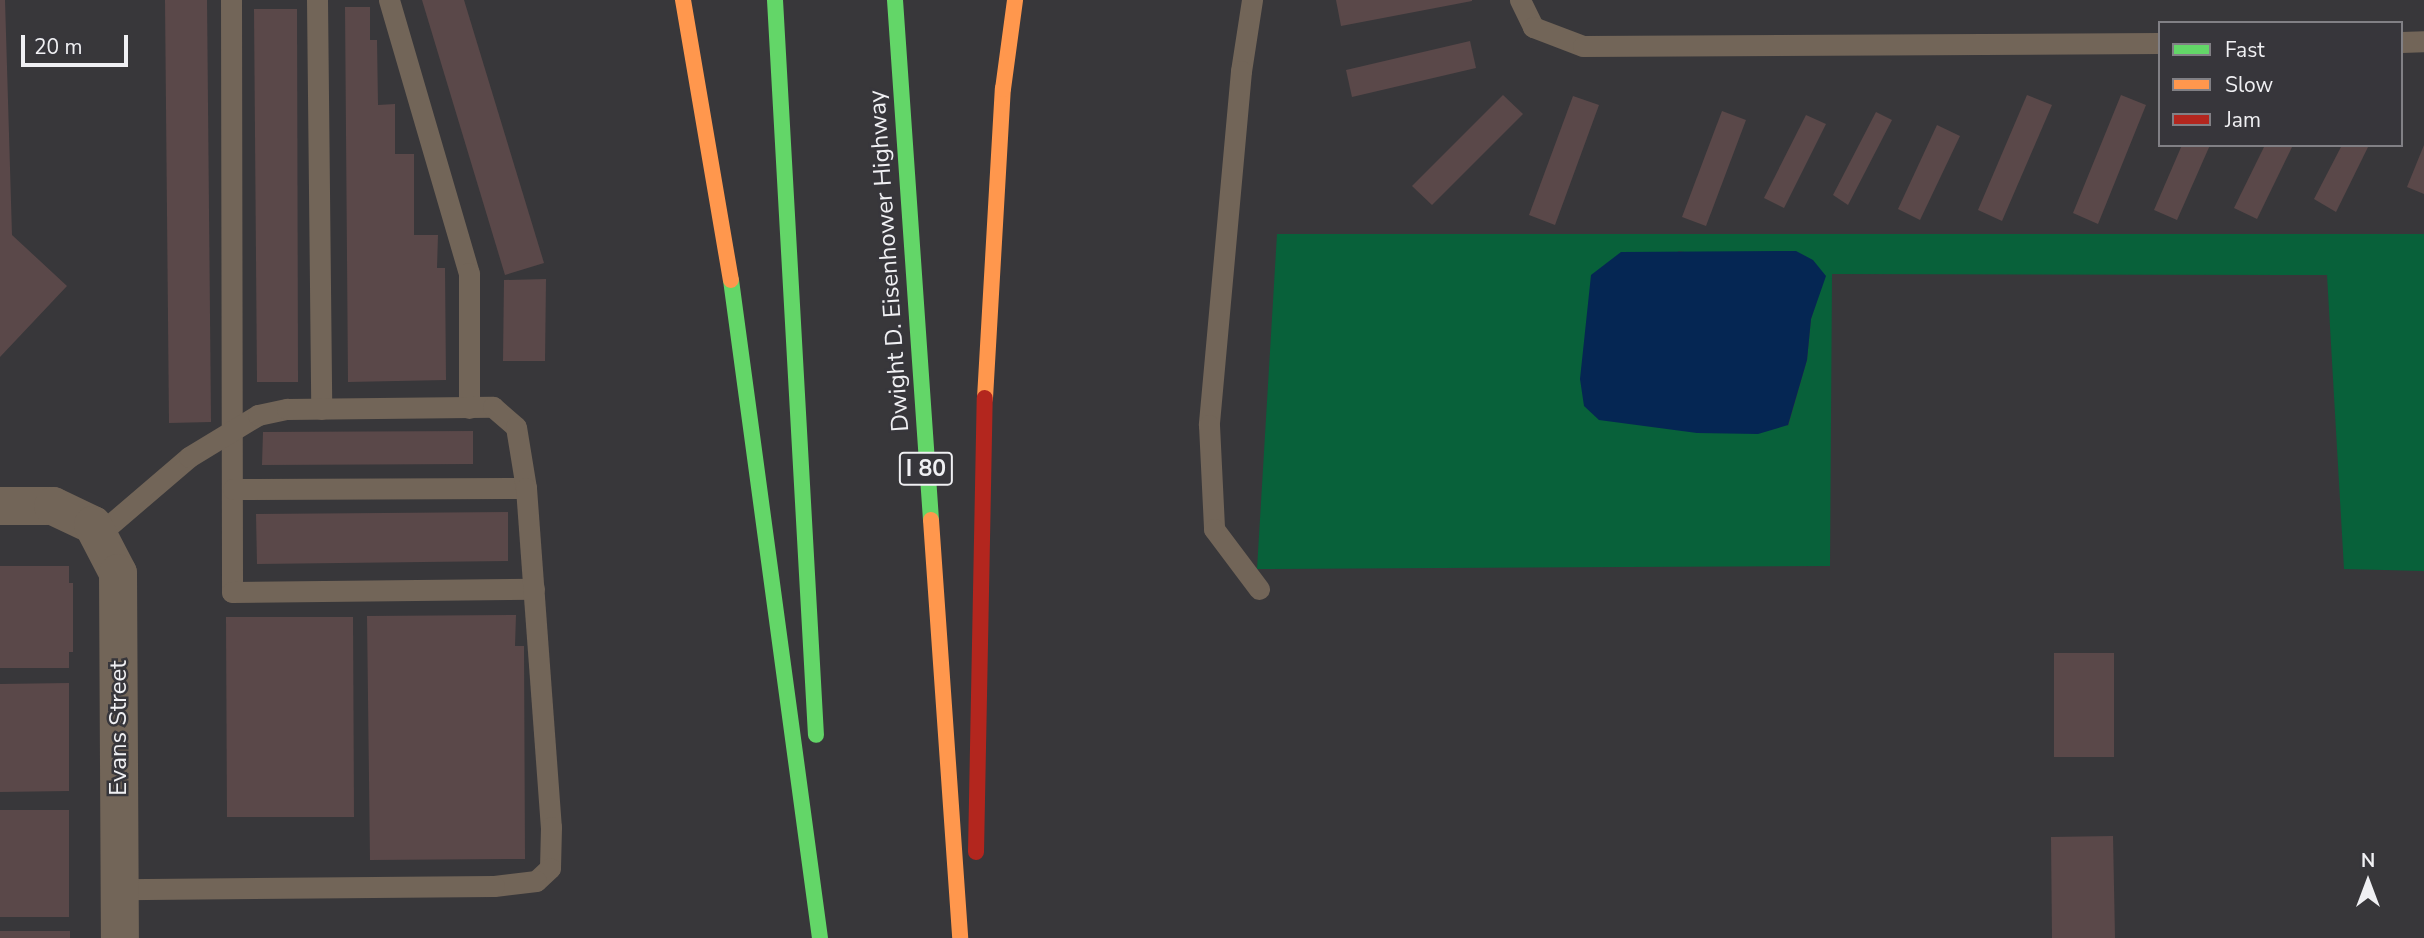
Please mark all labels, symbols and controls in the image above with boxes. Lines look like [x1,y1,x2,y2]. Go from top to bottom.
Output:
scale bar [24,21,131,65]
legend [2158,21,2403,147]
text: 20 m [34,33,83,61]
text: Fast [2225,36,2265,64]
text: Slow [2225,71,2273,99]
street label: Dwight D. Eisenhower Highway [863,89,915,433]
text: Jam [2225,106,2261,134]
road number: I 80 [898,449,954,489]
street label: Evans Street [105,660,133,796]
north arrow [2333,847,2403,917]
text: N [2361,848,2375,874]

